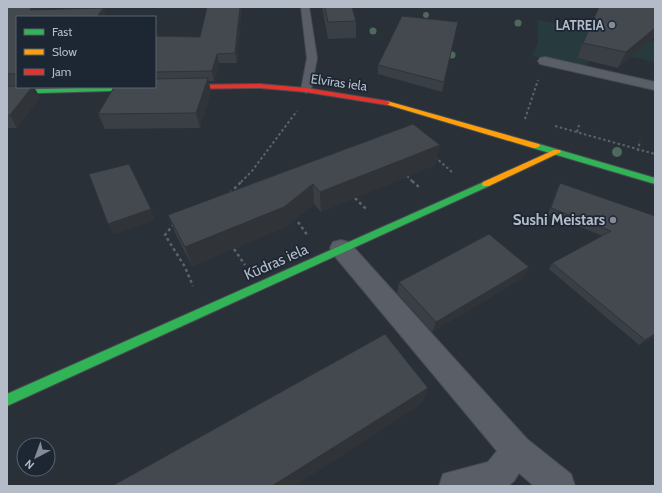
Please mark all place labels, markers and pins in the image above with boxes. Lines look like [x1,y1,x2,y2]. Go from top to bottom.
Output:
place label: LATREIA [556,17,605,33]
marker: LATREIA [607,20,617,30]
place label: Sushi Meistars [513,211,605,229]
marker: Sushi Meistars [608,215,618,225]

